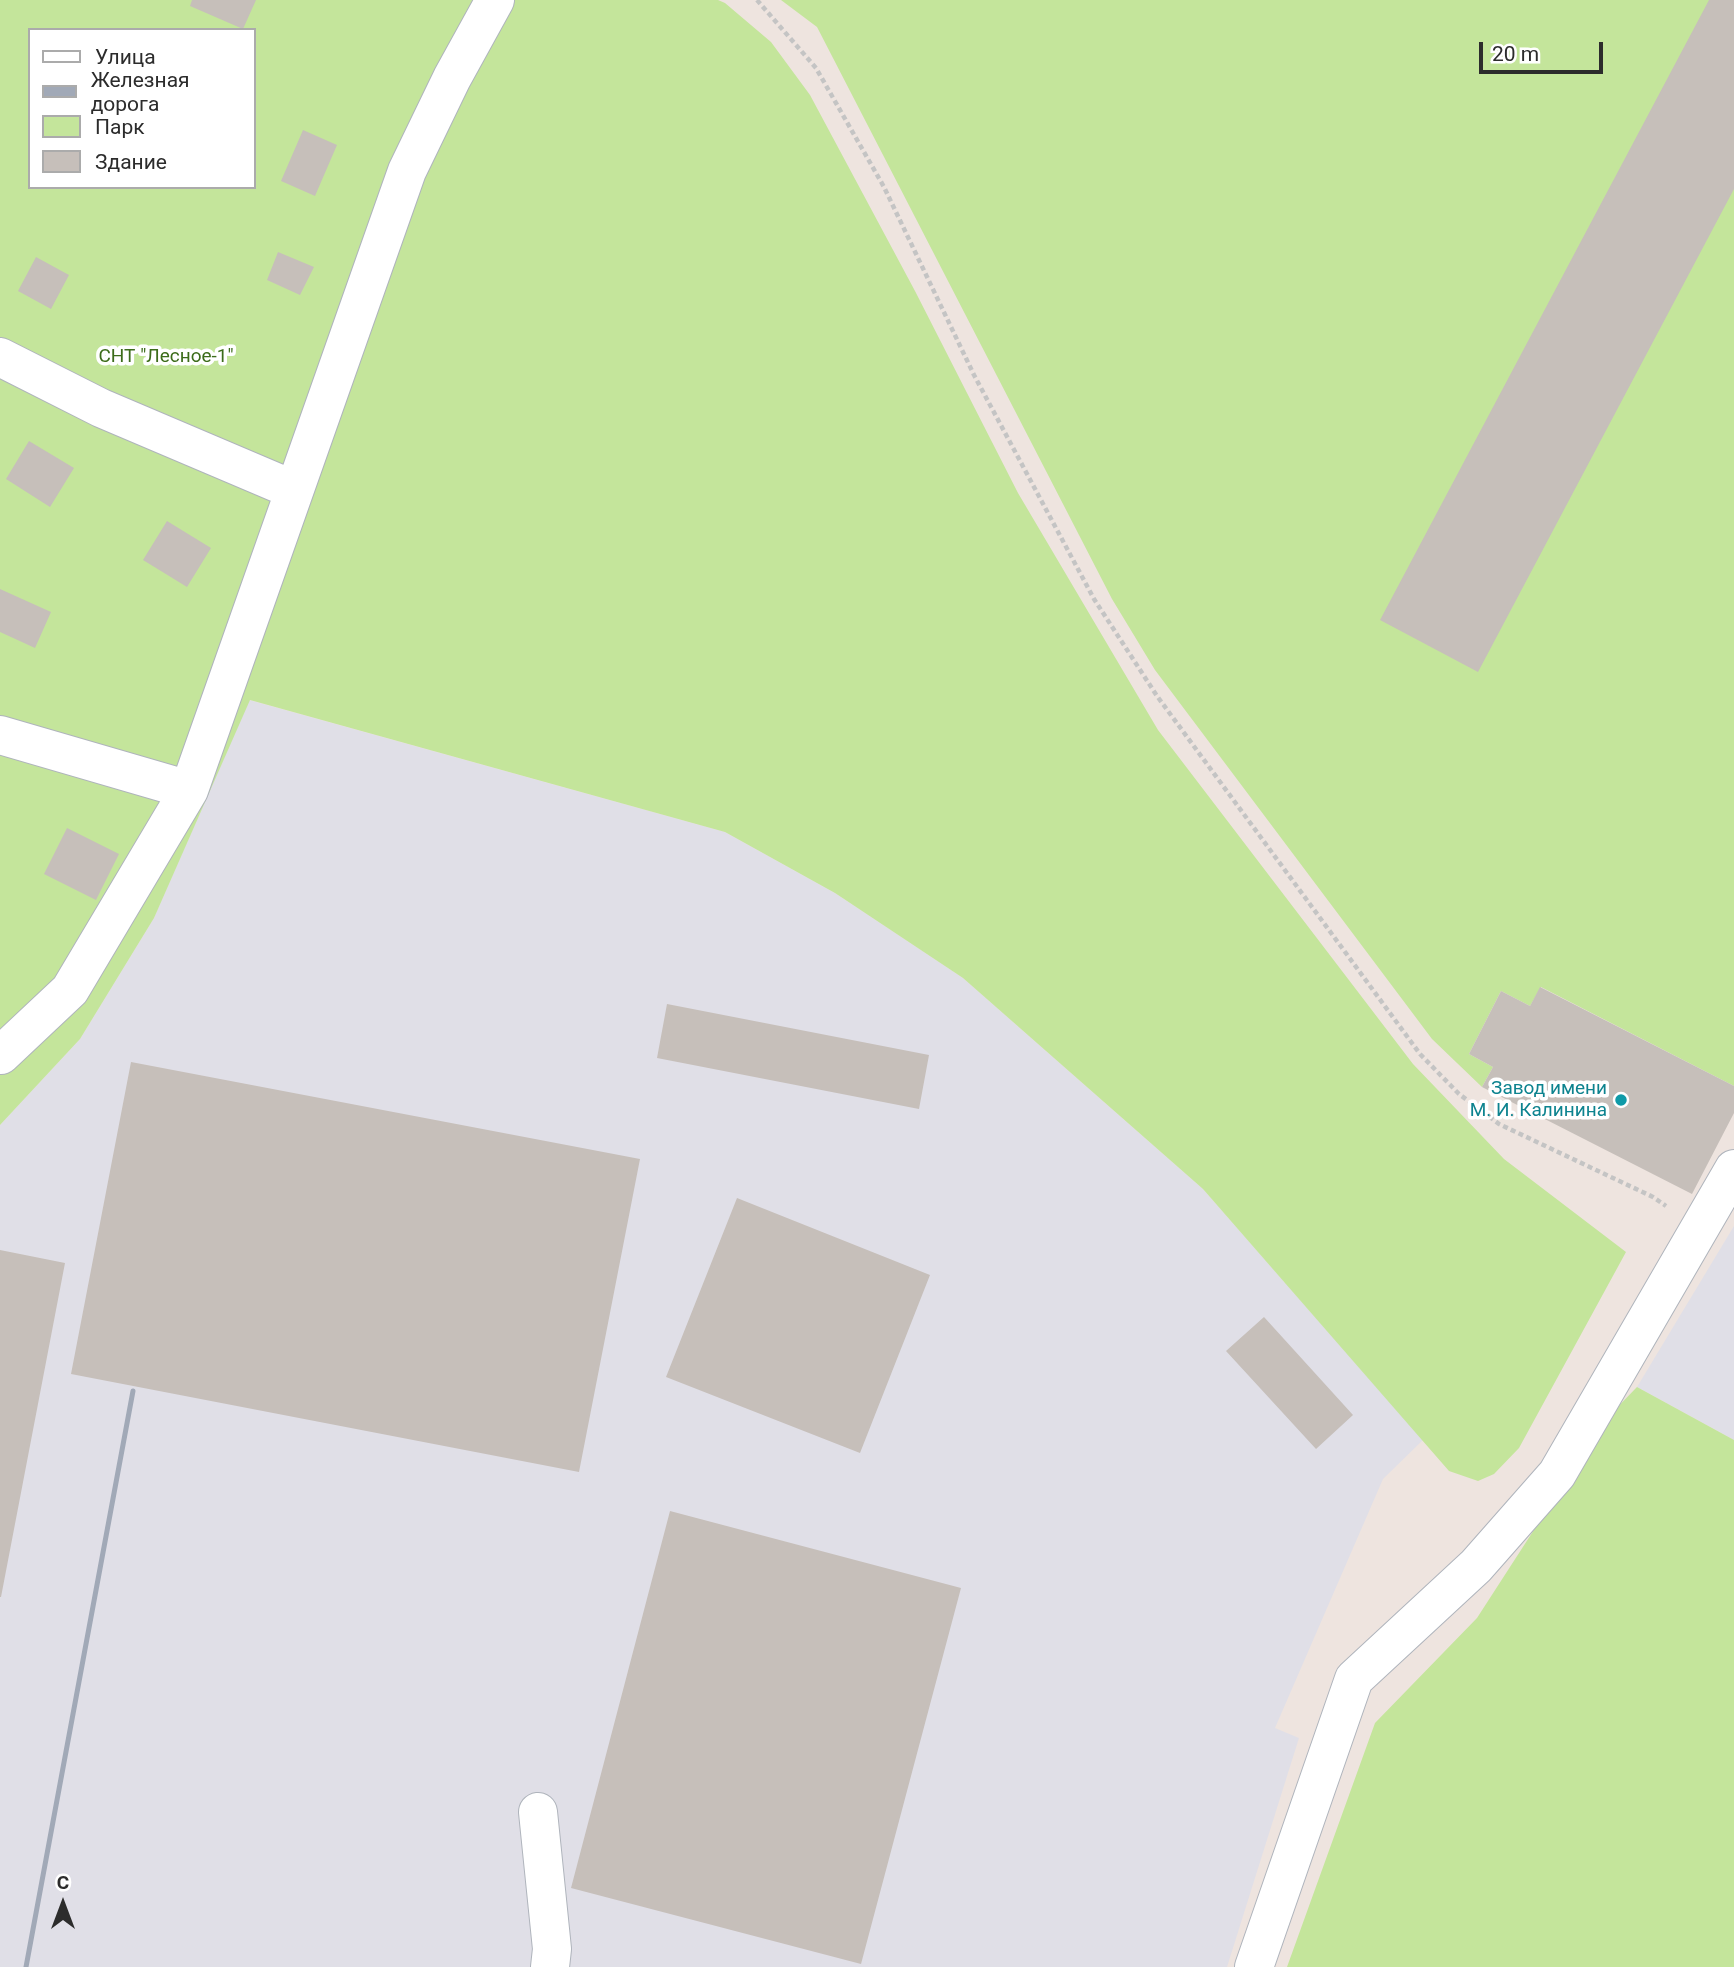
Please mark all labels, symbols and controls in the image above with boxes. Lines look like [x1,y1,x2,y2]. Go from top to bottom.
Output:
legend [28,28,256,189]
scale bar [1482,28,1606,72]
text: 20 m [1492,42,1539,66]
text: Улица [95,45,156,69]
text: Железная дорога [91,68,190,116]
text: Парк [95,115,145,139]
text: Здание [95,150,167,174]
park label: СНТ "Лесное-1" [98,346,234,368]
place label: Завод имени М. И. Калинина [1470,1078,1607,1122]
marker: Завод имени М. И. Калинина [1613,1092,1629,1108]
north arrow [28,1869,98,1939]
text: С [57,1871,69,1894]

